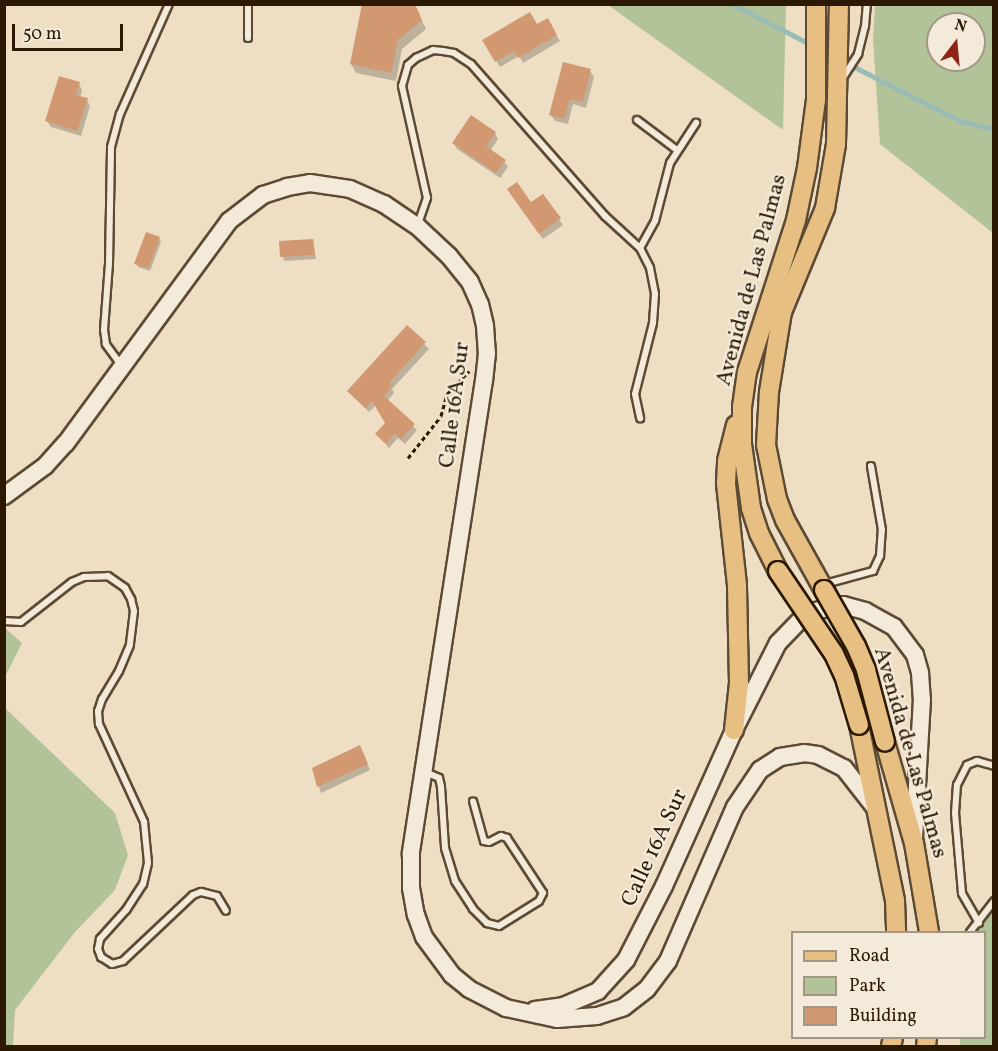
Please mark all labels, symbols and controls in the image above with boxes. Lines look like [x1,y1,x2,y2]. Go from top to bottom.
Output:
scale bar [15,12,126,50]
north arrow [926,12,986,72]
text: N [952,14,969,39]
text: 50 m [23,22,62,47]
street label: Avenida de Las Palmas [711,171,793,389]
street label: Calle 16A Sur [434,341,476,469]
street label: Avenida de Las Palmas [867,645,953,861]
street label: Calle 16A Sur [616,785,694,911]
legend [791,931,986,1039]
text: Road [849,944,890,969]
text: Park [849,974,886,999]
text: Building [849,1004,917,1029]

